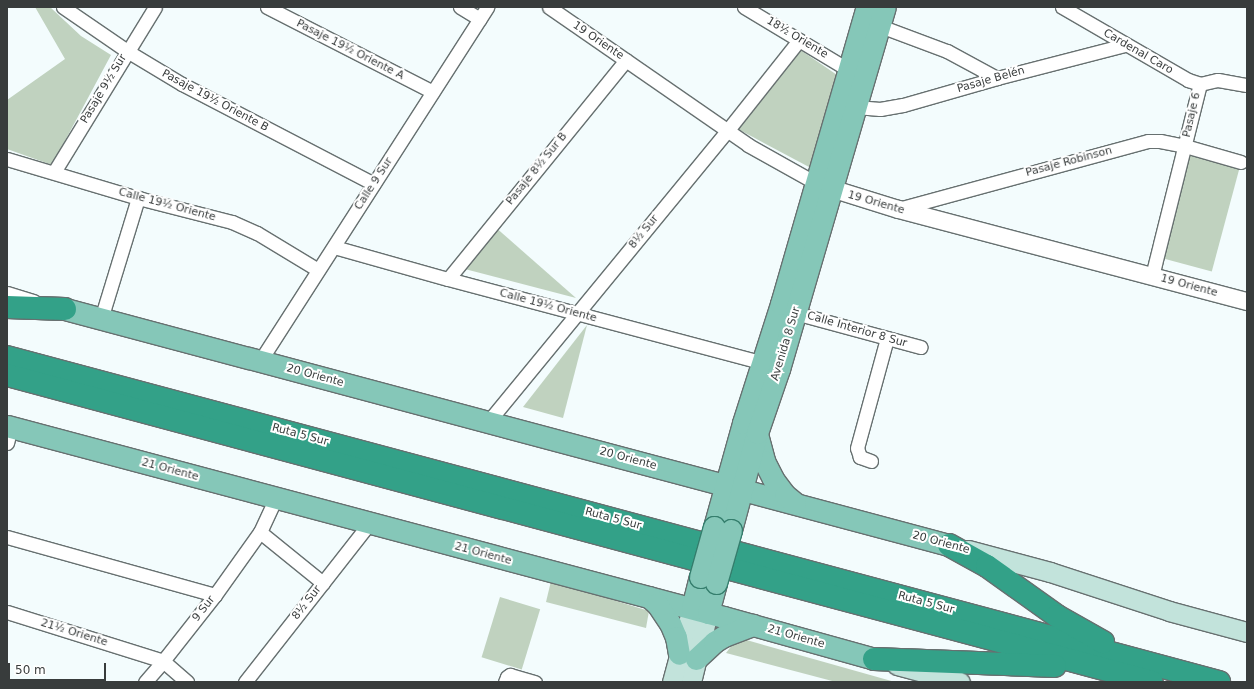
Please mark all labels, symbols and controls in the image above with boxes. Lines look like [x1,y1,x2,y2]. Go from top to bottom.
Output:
street label: 18½ Oriente [764,15,830,61]
street label: Pasaje 19½ Oriente A [294,17,406,83]
street label: 19 Oriente [570,19,626,63]
street label: Cardenal Caro [1101,27,1175,77]
street label: Pasaje 9½ Sur [78,52,130,126]
street label: Pasaje Belén [956,64,1026,96]
street label: Pasaje 19½ Oriente B [159,67,271,135]
street label: Pasaje 6 [1180,91,1204,139]
street label: Pasaje 8½ Sur B [504,130,570,208]
street label: Pasaje Robinson [1024,144,1114,180]
street label: Calle 9 Sur [352,155,396,213]
street label: Calle 19½ Oriente [117,186,217,224]
street label: 19 Oriente [846,189,906,217]
street label: 8½ Sur [626,212,662,252]
street label: 19 Oriente [1159,272,1219,300]
street label: Calle 19½ Oriente [498,287,598,325]
street label: Avenida 8 Sur [769,306,803,382]
street label: Calle Interior 8 Sur [805,309,909,351]
street label: 20 Oriente [285,362,345,390]
street label: Ruta 5 Sur [270,421,330,449]
street label: 20 Oriente [598,445,658,473]
street label: 21 Oriente [140,456,200,484]
street label: Ruta 5 Sur [583,505,643,533]
street label: 20 Oriente [911,529,971,557]
street label: 21 Oriente [453,540,513,568]
street label: 8½ Sur [290,583,324,623]
street label: Ruta 5 Sur [896,589,956,617]
street label: 9 Sur [190,594,218,624]
street label: 21½ Oriente [39,617,109,649]
street label: 21 Oriente [766,623,826,651]
scale bar [10,655,108,681]
text: 50 m [15,663,46,677]

